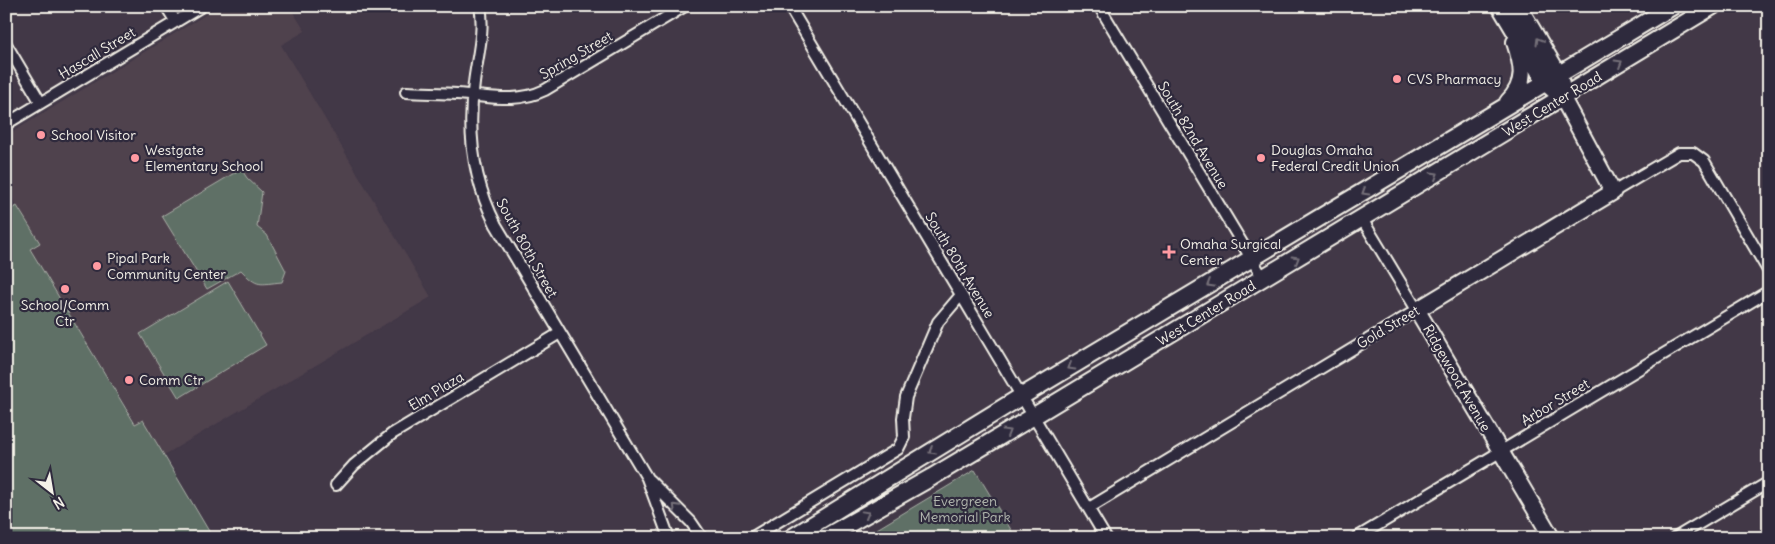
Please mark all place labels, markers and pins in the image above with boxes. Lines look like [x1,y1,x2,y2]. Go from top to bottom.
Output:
place label: CVS Pharmacy [1407,70,1502,88]
marker: CVS Pharmacy [1391,73,1403,85]
place label: School Visitor [51,126,136,144]
marker: School Visitor [35,129,47,141]
place label: Westgate Elementary School [145,141,263,175]
place label: Douglas Omaha Federal Credit Union [1271,141,1399,175]
marker: Westgate Elementary School [129,152,141,164]
marker: Douglas Omaha Federal Credit Union [1255,152,1267,164]
place label: Omaha Surgical Center [1180,235,1281,269]
marker: Omaha Surgical Center [1162,245,1176,259]
place label: Pipal Park Community Center [107,249,226,283]
marker: Pipal Park Community Center [91,260,103,272]
marker: School/Comm Ctr [59,283,71,295]
place label: School/Comm Ctr [21,296,109,330]
place label: Comm Ctr [139,371,203,389]
marker: Comm Ctr [123,374,135,386]

